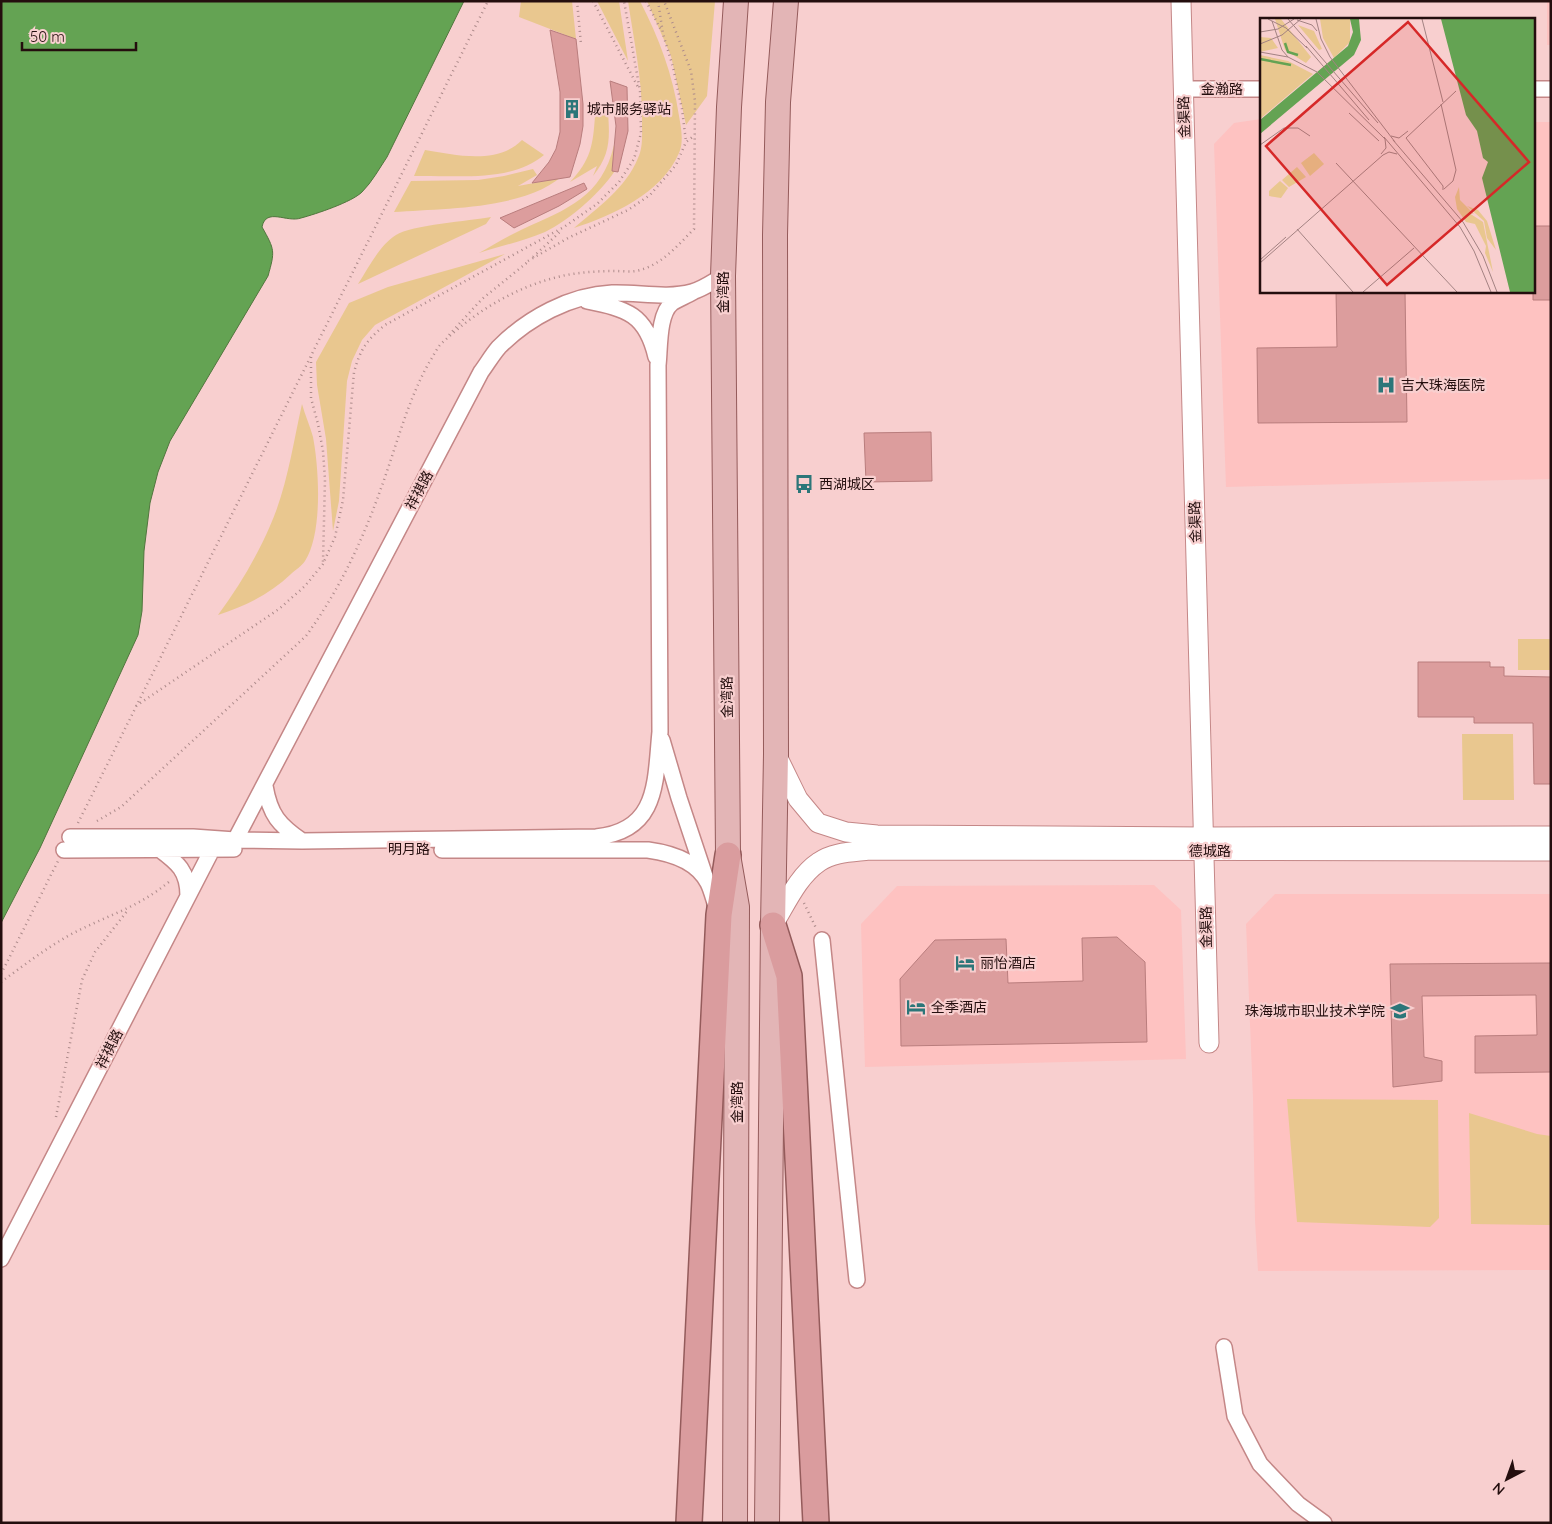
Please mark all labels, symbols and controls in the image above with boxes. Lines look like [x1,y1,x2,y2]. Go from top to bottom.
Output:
inset map [1260,18,1534,292]
scale bar [22,20,136,52]
text: 50 m [30,27,65,46]
street label: 金瀚路 [1201,80,1243,98]
street label: 金渠路 [1174,96,1194,138]
building icon: 城市服务驿站 [561,98,583,120]
place label: 城市服务驿站 [587,100,671,118]
street label: 金湾路 [714,271,732,313]
hospital icon: 吉大珠海医院 [1375,374,1397,396]
place label: 吉大珠海医院 [1401,376,1485,394]
street label: 祥祺路 [401,467,437,513]
bus stop icon: 西湖城区 [793,473,815,495]
place label: 西湖城区 [819,475,875,493]
street label: 金渠路 [1185,501,1205,543]
street label: 金湾路 [718,676,736,718]
street label: 明月路 [388,840,430,858]
street label: 德城路 [1189,842,1231,860]
street label: 金渠路 [1197,906,1215,948]
hotel icon: 丽怡酒店 [954,952,976,974]
place label: 丽怡酒店 [980,954,1036,972]
hotel icon: 全季酒店 [905,996,927,1018]
place label: 全季酒店 [931,998,987,1016]
school or university icon: 珠海城市职业技术学院 [1389,1000,1411,1022]
place label: 珠海城市职业技术学院 [1245,1002,1385,1020]
street label: 祥祺路 [91,1026,127,1072]
street label: 金湾路 [728,1081,746,1123]
north arrow [1482,1454,1532,1504]
text: N [1489,1479,1508,1499]

